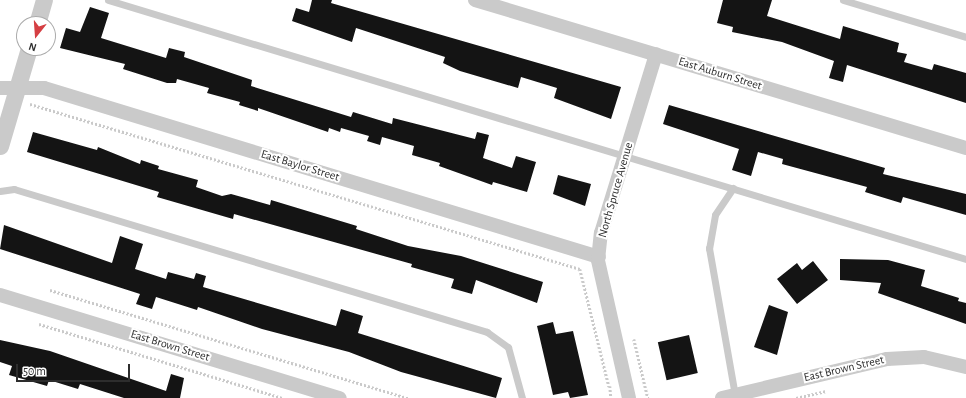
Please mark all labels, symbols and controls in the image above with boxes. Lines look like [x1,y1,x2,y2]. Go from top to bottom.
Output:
north arrow [16,16,56,56]
text: N [27,41,38,53]
street label: East Auburn Street [676,54,764,94]
street label: North Spruce Avenue [596,141,636,239]
street label: East Baylor Street [259,147,341,185]
street label: East Brown Street [129,327,211,365]
street label: East Brown Street [803,353,885,385]
scale bar [18,356,132,382]
text: 50 m [23,365,46,377]

